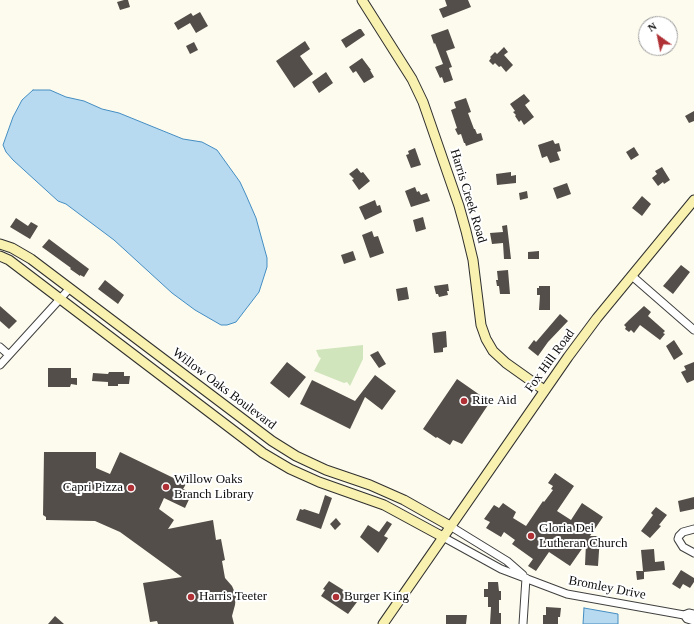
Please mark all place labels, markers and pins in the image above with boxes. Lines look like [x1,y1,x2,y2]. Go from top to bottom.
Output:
place label: Rite Aid [472,393,516,409]
marker: Rite Aid [459,396,469,406]
place label: Willow Oaks Branch Library [174,472,254,503]
place label: Capri Pizza [63,480,123,496]
marker: Willow Oaks Branch Library [161,482,171,492]
marker: Capri Pizza [126,483,136,493]
place label: Gloria Dei Lutheran Church [539,521,627,552]
marker: Gloria Dei Lutheran Church [526,531,536,541]
place label: Harris Teeter [199,589,267,605]
place label: Burger King [344,589,409,605]
marker: Harris Teeter [186,592,196,602]
marker: Burger King [331,592,341,602]

